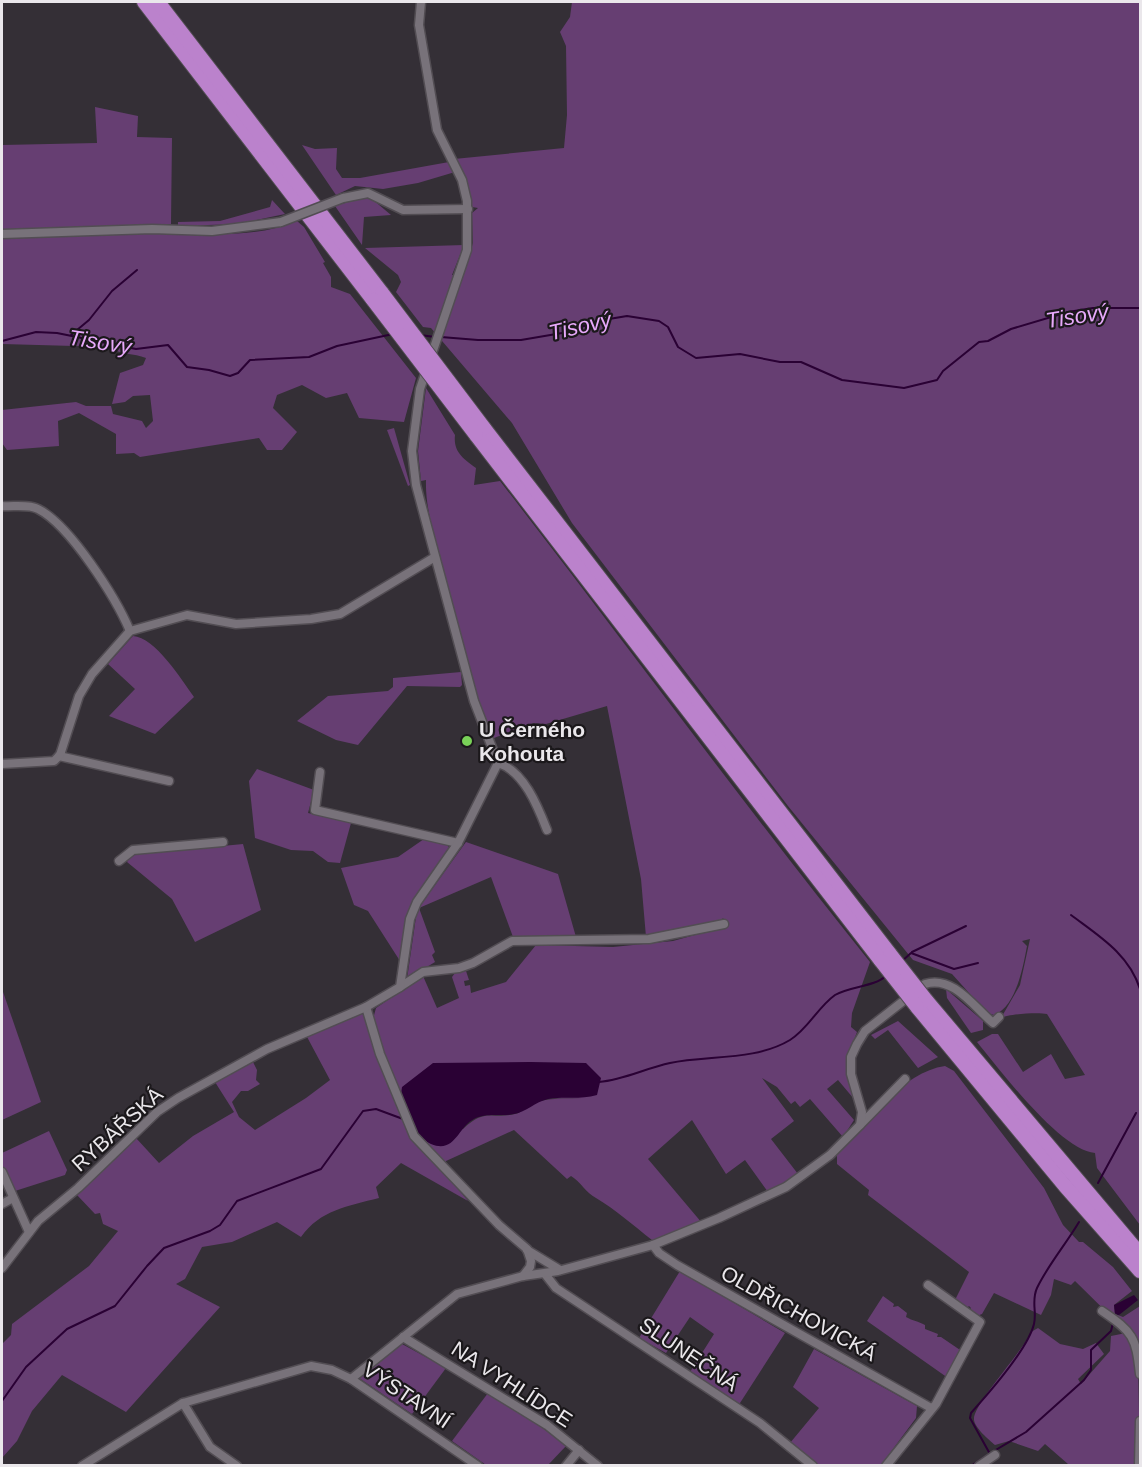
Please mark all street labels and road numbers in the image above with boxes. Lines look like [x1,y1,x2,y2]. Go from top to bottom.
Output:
street label: RYBÁŘSKÁ [67,1082,167,1176]
street label: OLDŘICHOVICKÁ [717,1261,881,1365]
street label: SLUNEČNÁ [635,1312,743,1396]
street label: NA VYHLÍDCE [447,1337,577,1431]
street label: VÝSTAVNÍ [359,1357,455,1433]

